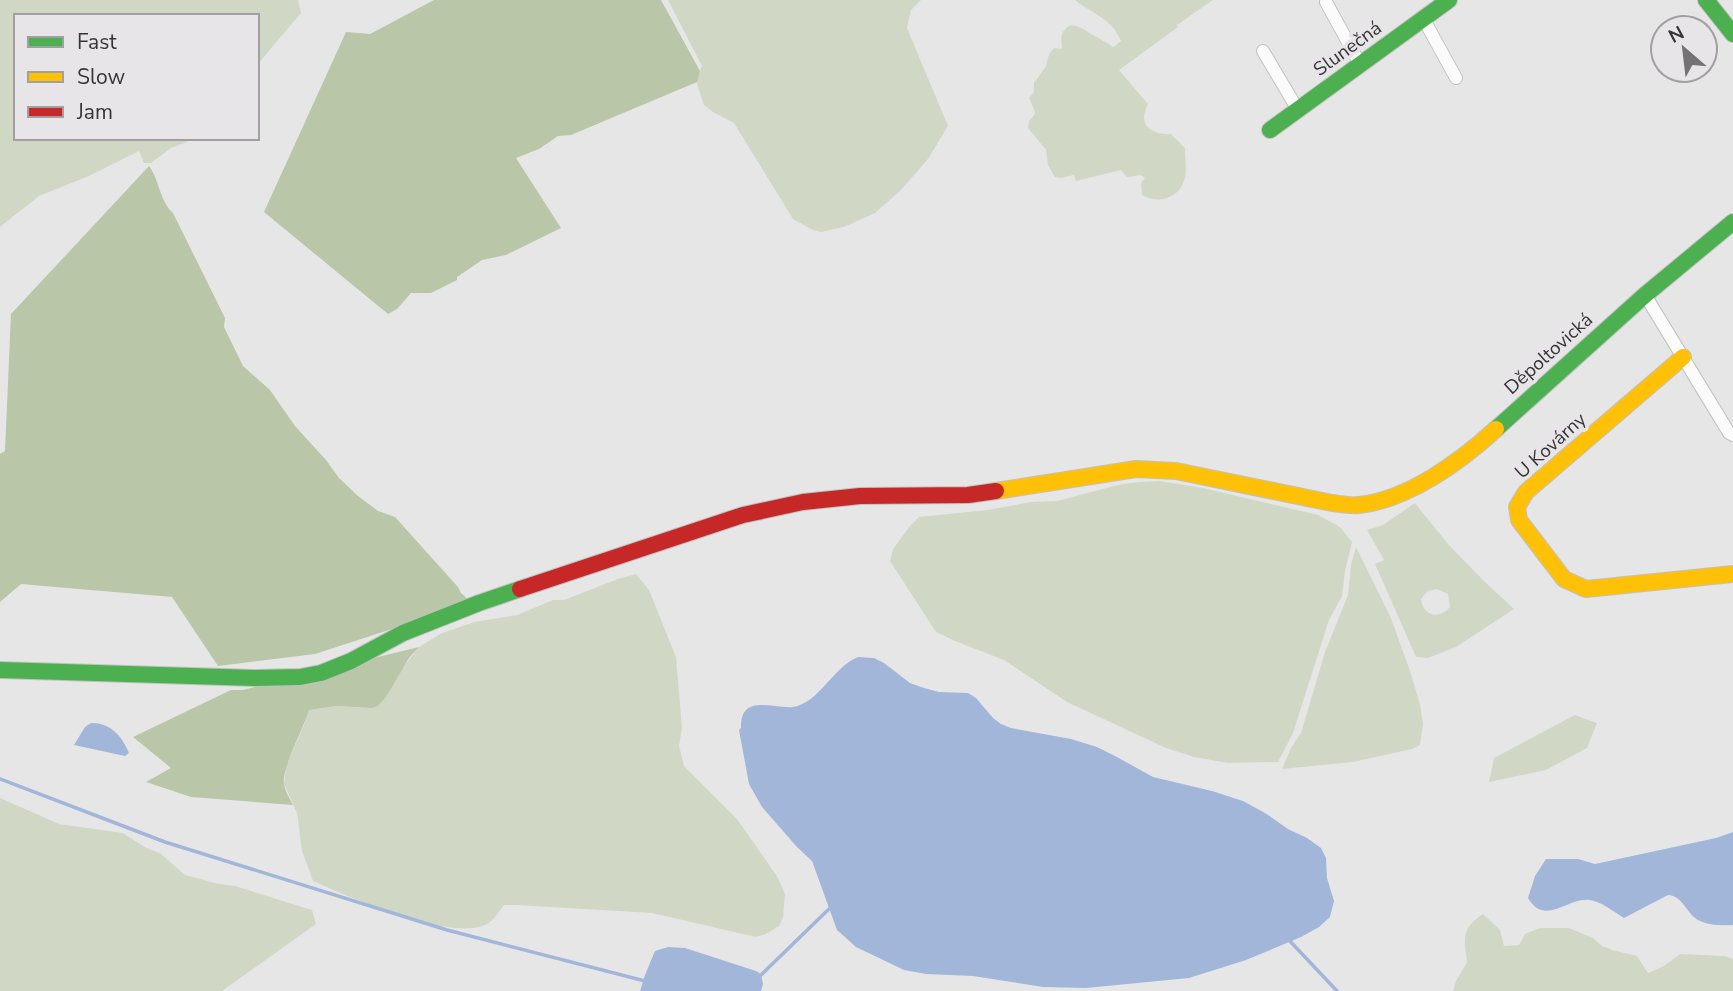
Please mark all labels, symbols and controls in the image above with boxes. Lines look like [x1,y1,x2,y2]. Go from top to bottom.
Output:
legend [14,14,259,140]
north arrow [1649,14,1719,84]
street label: Slunečná [1308,15,1387,82]
text: N [1664,20,1689,50]
text: Fast [77,28,117,56]
text: Slow [77,63,126,91]
text: Jam [76,98,113,126]
street label: Děpoltovická [1499,307,1599,400]
street label: U Kovárny [1509,407,1592,485]

